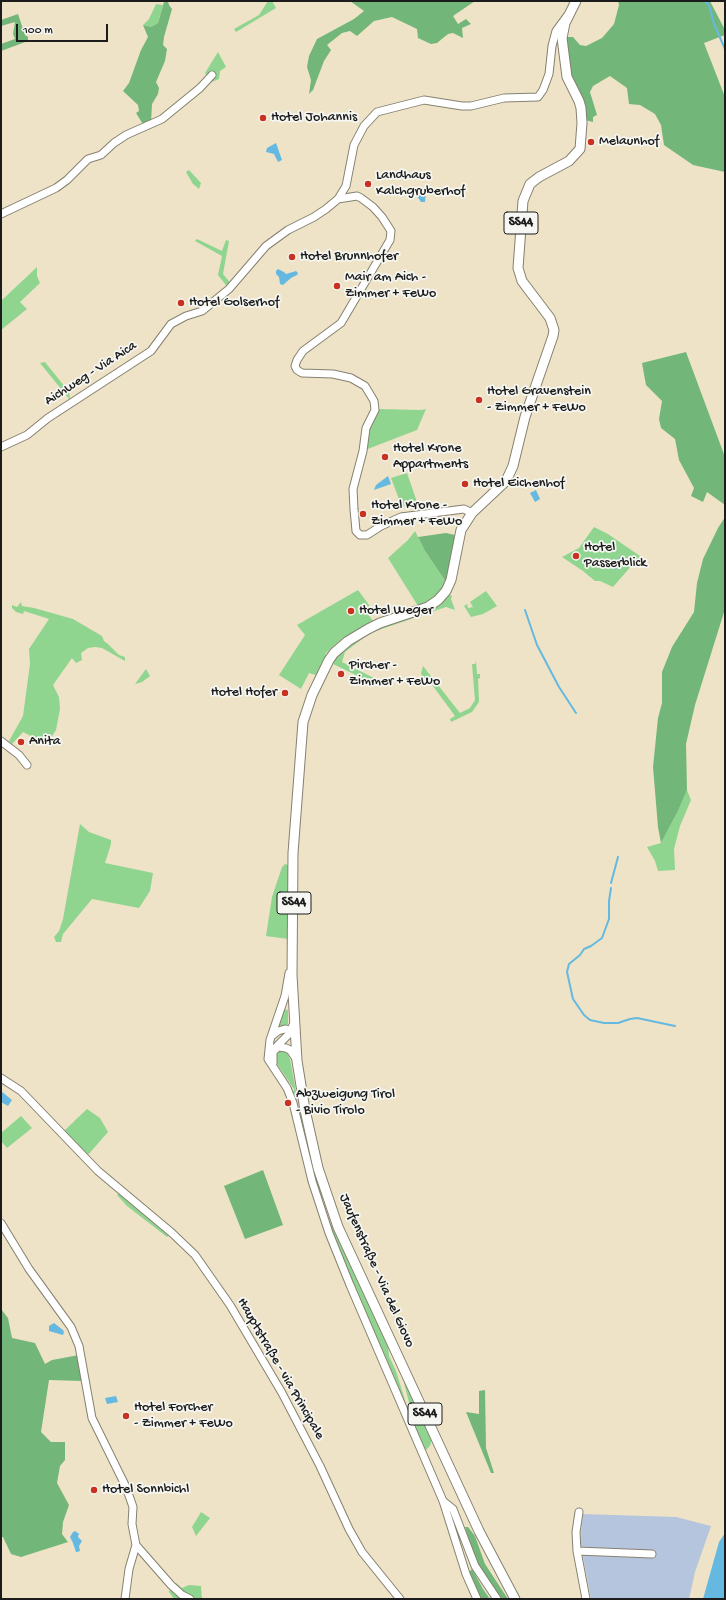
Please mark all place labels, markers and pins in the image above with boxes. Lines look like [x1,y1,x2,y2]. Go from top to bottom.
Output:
place label: Hotel Johannis [271,110,357,126]
marker: Hotel Johannis [258,113,268,123]
place label: Melaunhof [599,134,659,150]
marker: Melaunhof [586,137,596,147]
place label: Landhaus Kalchgruberhof [376,168,465,200]
marker: Landhaus Kalchgruberhof [363,179,373,189]
place label: Hotel Brunnhofer [300,249,398,265]
marker: Hotel Brunnhofer [287,252,297,262]
place label: Mair am Aich - Zimmer + FeWo [345,270,436,302]
marker: Mair am Aich - Zimmer + FeWo [332,281,342,291]
place label: Hotel Golserhof [189,295,279,311]
marker: Hotel Golserhof [176,298,186,308]
place label: Hotel Gravenstein - Zimmer + FeWo [487,384,591,416]
marker: Hotel Gravenstein - Zimmer + FeWo [474,395,484,405]
place label: Hotel Krone Appartments [393,441,468,474]
marker: Hotel Krone Appartments [380,452,390,462]
place label: Hotel Eichenhof [473,476,565,492]
marker: Hotel Eichenhof [460,479,470,489]
place label: Hotel Krone - Zimmer + FeWo [371,498,462,530]
marker: Hotel Krone - Zimmer + FeWo [358,509,368,519]
place label: Hotel Passerblick [584,540,646,572]
marker: Hotel Passerblick [571,551,581,561]
place label: Hotel Weger [359,603,433,619]
marker: Hotel Weger [346,606,356,616]
place label: Pircher - Zimmer + FeWo [349,658,440,690]
marker: Pircher - Zimmer + FeWo [336,669,346,679]
place label: Hotel Hofer [211,685,277,701]
marker: Hotel Hofer [280,688,290,698]
place label: Anita [29,734,60,750]
marker: Anita [16,737,26,747]
place label: Abzweigung Tirol - Bivio Tirolo [296,1087,395,1120]
marker: Abzweigung Tirol - Bivio Tirolo [283,1098,293,1108]
place label: Hotel Forcher - Zimmer + FeWo [134,1400,233,1432]
marker: Hotel Forcher - Zimmer + FeWo [121,1411,131,1421]
place label: Hotel Sonnbichl [102,1482,189,1498]
marker: Hotel Sonnbichl [89,1485,99,1495]

